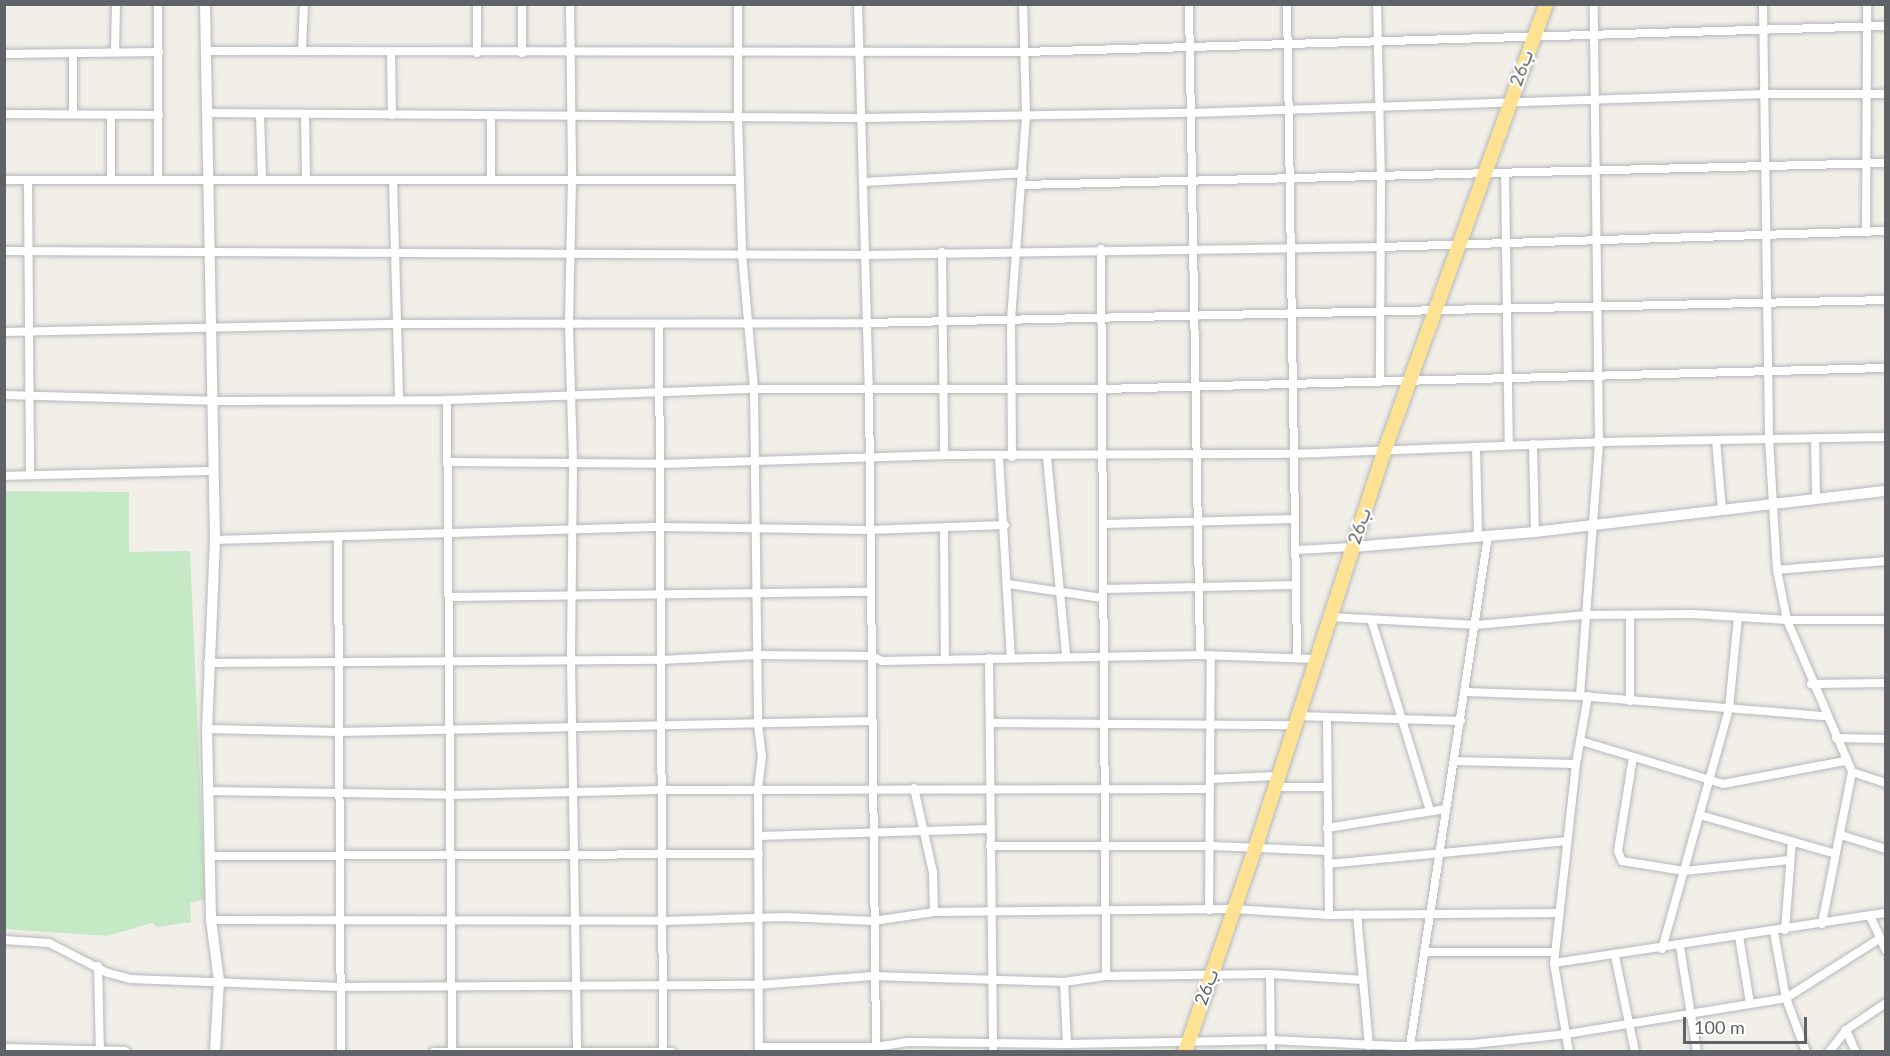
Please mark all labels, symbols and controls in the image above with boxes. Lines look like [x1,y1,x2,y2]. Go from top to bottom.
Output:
street label: 26ب [1505,47,1537,89]
street label: 26ب [1343,505,1375,547]
street label: 26ب [1189,966,1223,1008]
scale bar [1686,1005,1810,1043]
text: 100 m [1694,1016,1745,1038]

